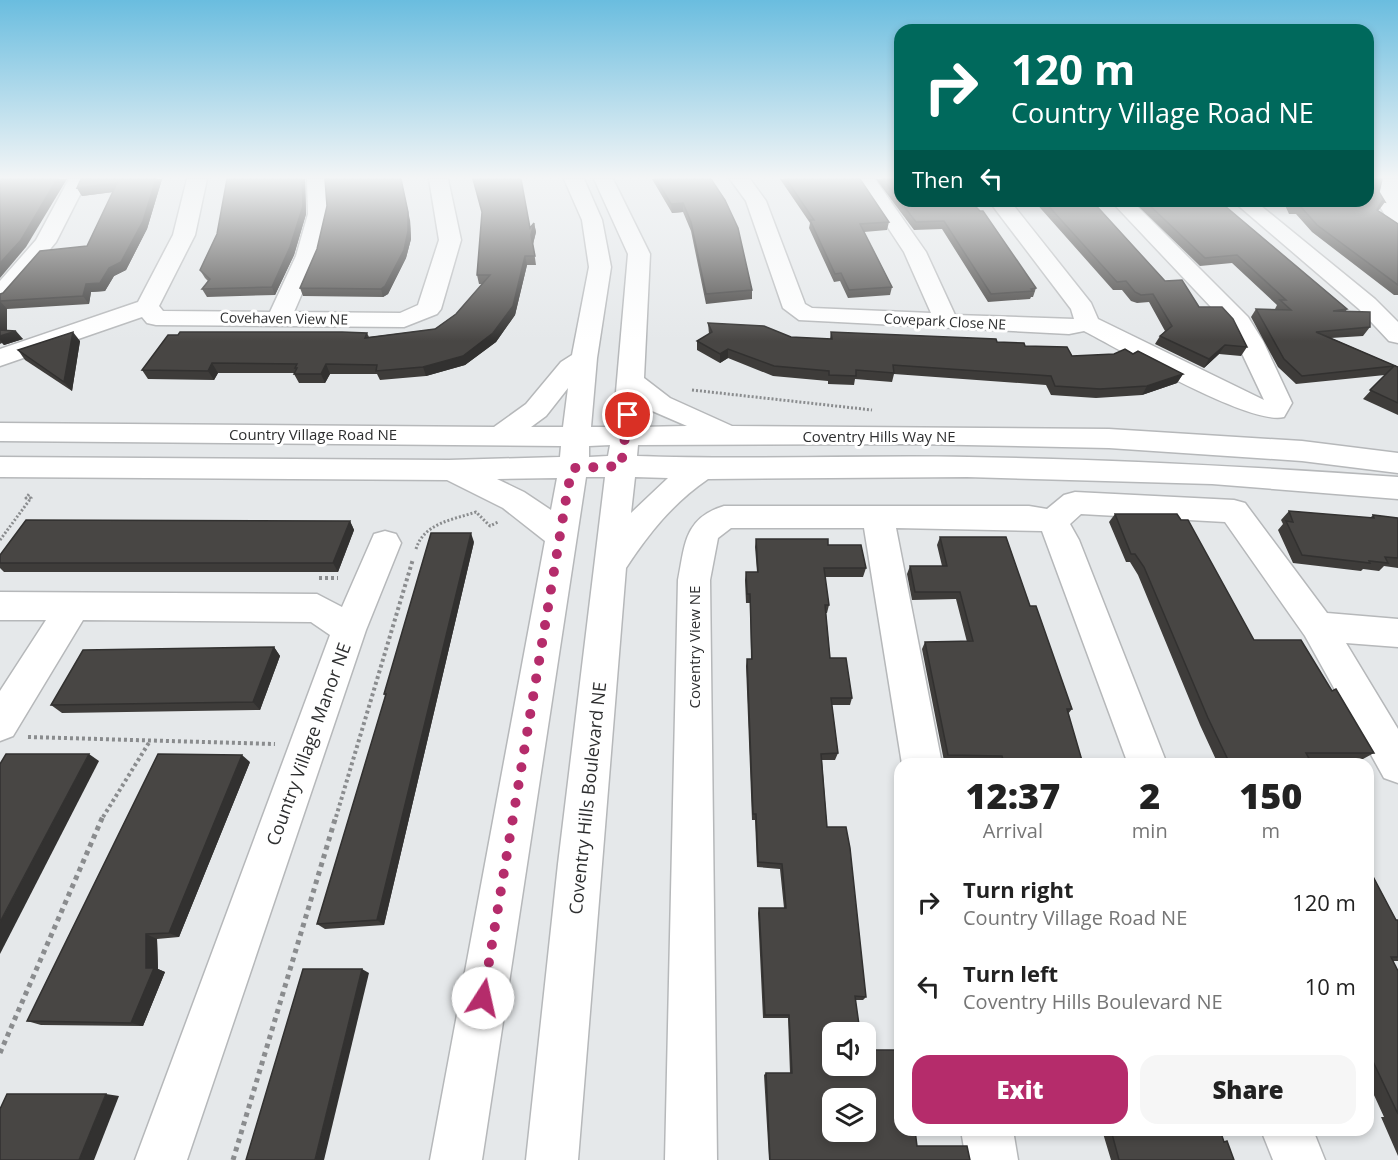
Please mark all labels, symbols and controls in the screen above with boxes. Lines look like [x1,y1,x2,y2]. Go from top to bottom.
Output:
text: 120 m [1011,40,1135,97]
icon: right [912,48,990,126]
text: Country Village Road NE [1011,94,1314,131]
icon: left [975,162,1008,195]
text: Then [912,164,963,194]
street label: Covehaven View NE [220,307,348,329]
street label: Covepark Close NE [883,308,1007,334]
pin [602,389,653,440]
icon: arrive [611,398,644,431]
street label: Country Village Road NE [229,424,397,444]
street label: Coventry Hills Way NE [802,426,956,446]
street label: Coventry View NE [684,586,704,708]
street label: Country Village Manor NE [260,639,356,849]
street label: Coventry Hills Boulevard NE [563,681,611,915]
text: 12:37 [966,771,1060,820]
text: 2 [1139,771,1160,820]
text: 150 [1239,771,1302,820]
text: Arrival [983,817,1043,844]
text: min [1132,817,1168,844]
text: m [1262,817,1280,844]
text: Turn right [963,874,1074,904]
icon: right [912,886,945,919]
text: 120 m [1292,887,1356,917]
text: Country Village Road NE [963,904,1187,931]
text: Turn left [963,958,1058,988]
position arrow [451,966,515,1030]
icon: left [912,970,945,1003]
text: 10 m [1305,971,1356,1001]
text: Coventry Hills Boulevard NE [963,988,1223,1015]
map controls [822,1022,876,1142]
button: sound [822,1022,876,1076]
button: Exit [912,1055,1128,1124]
button: Share [1140,1055,1356,1124]
button: layers [822,1088,876,1142]

